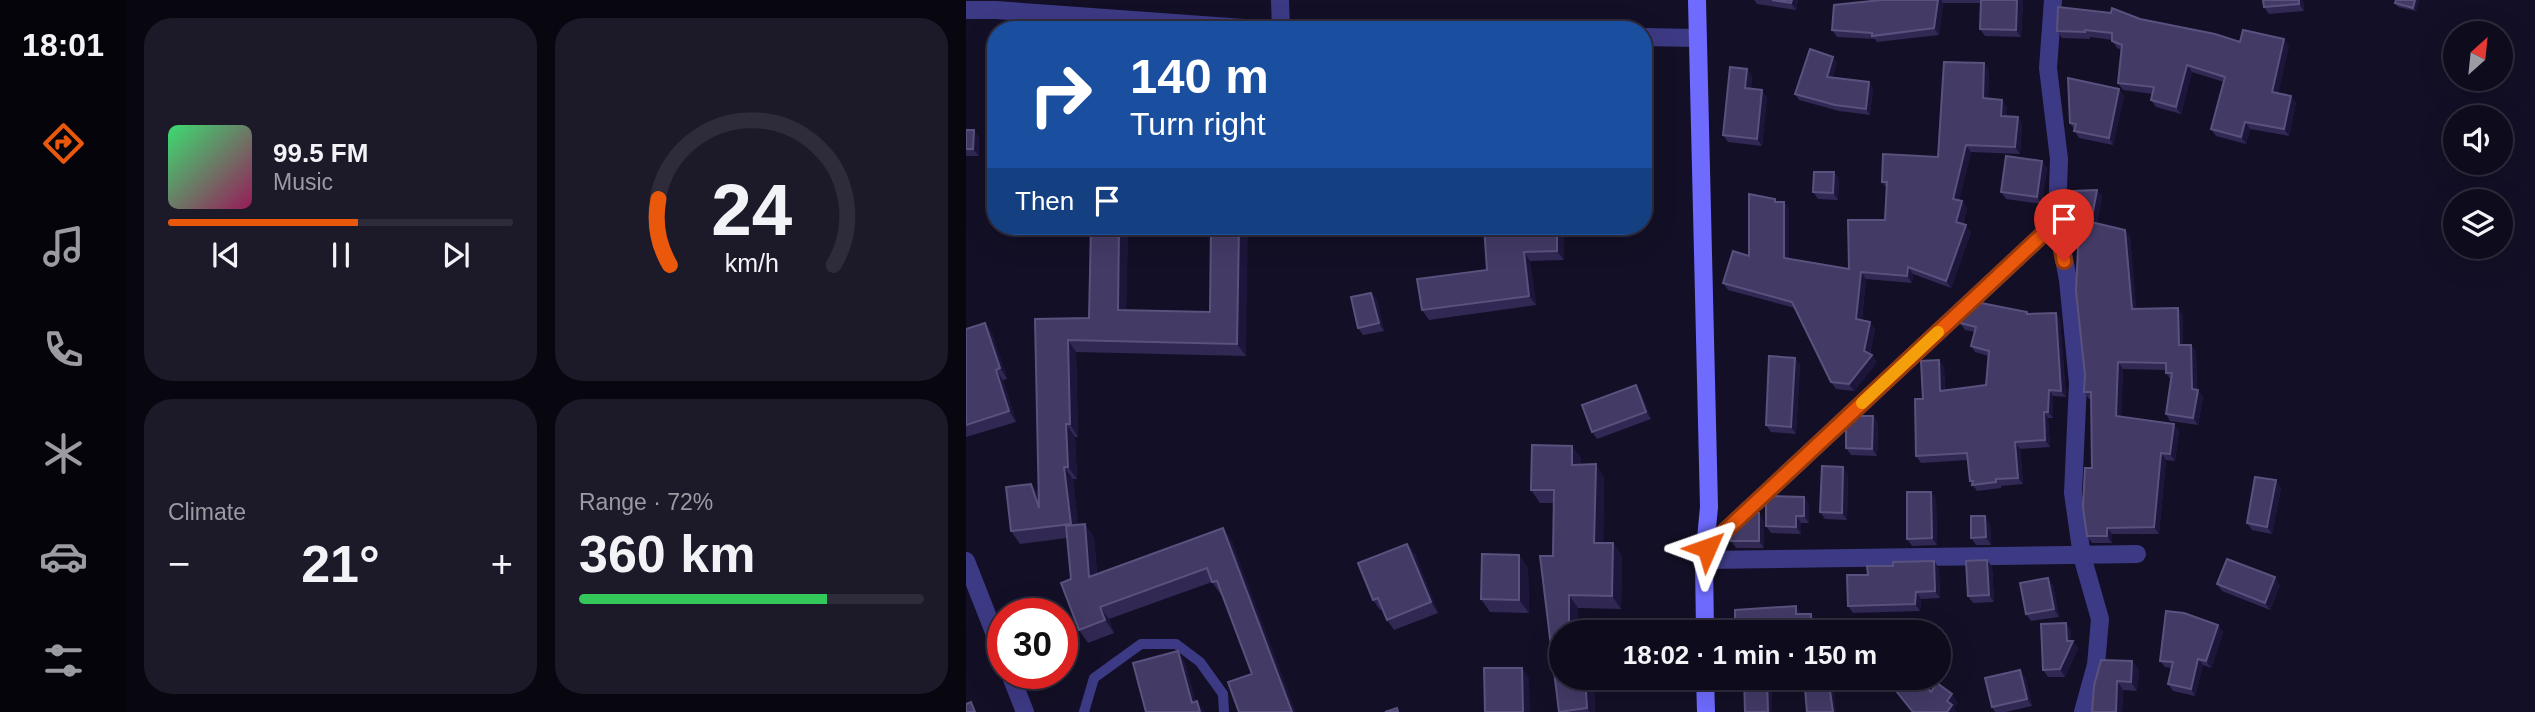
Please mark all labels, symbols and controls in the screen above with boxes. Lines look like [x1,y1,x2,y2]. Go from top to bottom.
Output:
north arrow [2443,21,2513,91]
map controls [2443,21,2513,259]
text: 18:01 [22,27,104,63]
icon: right [1015,49,1106,140]
text: 140 m [1130,49,1269,103]
button: sound [2443,105,2513,175]
text: Turn right [1130,106,1266,142]
icon: directions [39,119,88,168]
text: 99.5 FM [273,138,368,168]
text: Music [273,169,333,195]
text: 24 [711,170,792,251]
icon: arrive [1088,182,1126,220]
text: Then [1015,186,1074,216]
pin [2034,189,2094,261]
button: layers [2443,189,2513,259]
icon: arrive [2045,200,2083,238]
icon: music [39,222,88,271]
icon: previous [207,236,245,274]
icon: pause [322,236,360,274]
icon: next [437,236,475,274]
text: km/h [724,249,779,277]
icon: phone [39,325,88,374]
icon: climate [39,429,88,478]
text: Range · 72% [579,489,713,515]
text: Climate [168,499,246,525]
position arrow [1670,511,1744,585]
text: 360 km [579,525,755,583]
icon: car [39,532,88,581]
text: 21° [301,535,380,593]
text: − [168,543,190,585]
text: + [491,543,513,585]
speed limit sign: 30 [987,598,1078,689]
icon: filters [39,636,88,685]
text: 18:02 · 1 min · 150 m [1623,640,1877,670]

